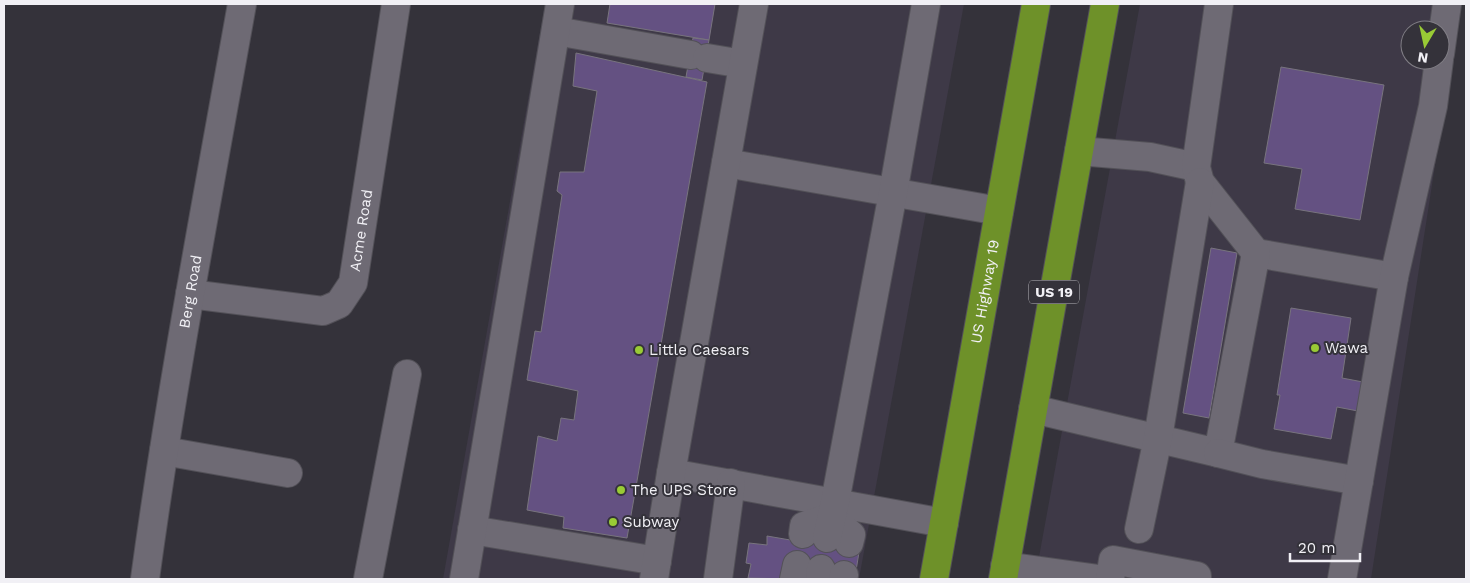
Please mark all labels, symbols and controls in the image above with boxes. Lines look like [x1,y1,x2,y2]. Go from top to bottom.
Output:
north arrow [1400,20,1450,70]
text: N [1417,49,1429,67]
street label: Acme Road [346,188,376,273]
street label: US Highway 19 [967,238,1003,345]
street label: Berg Road [175,254,206,330]
road number: US 19 [1029,280,1079,304]
place label: Wawa [1325,339,1369,357]
place label: Little Caesars [649,341,750,359]
marker: Wawa [1309,342,1321,354]
marker: Little Caesars [633,344,645,356]
place label: The UPS Store [631,481,737,499]
marker: The UPS Store [615,484,627,496]
place label: Subway [623,513,679,531]
marker: Subway [607,516,619,528]
scale bar [1290,530,1360,562]
text: 20 m [1298,539,1336,557]

